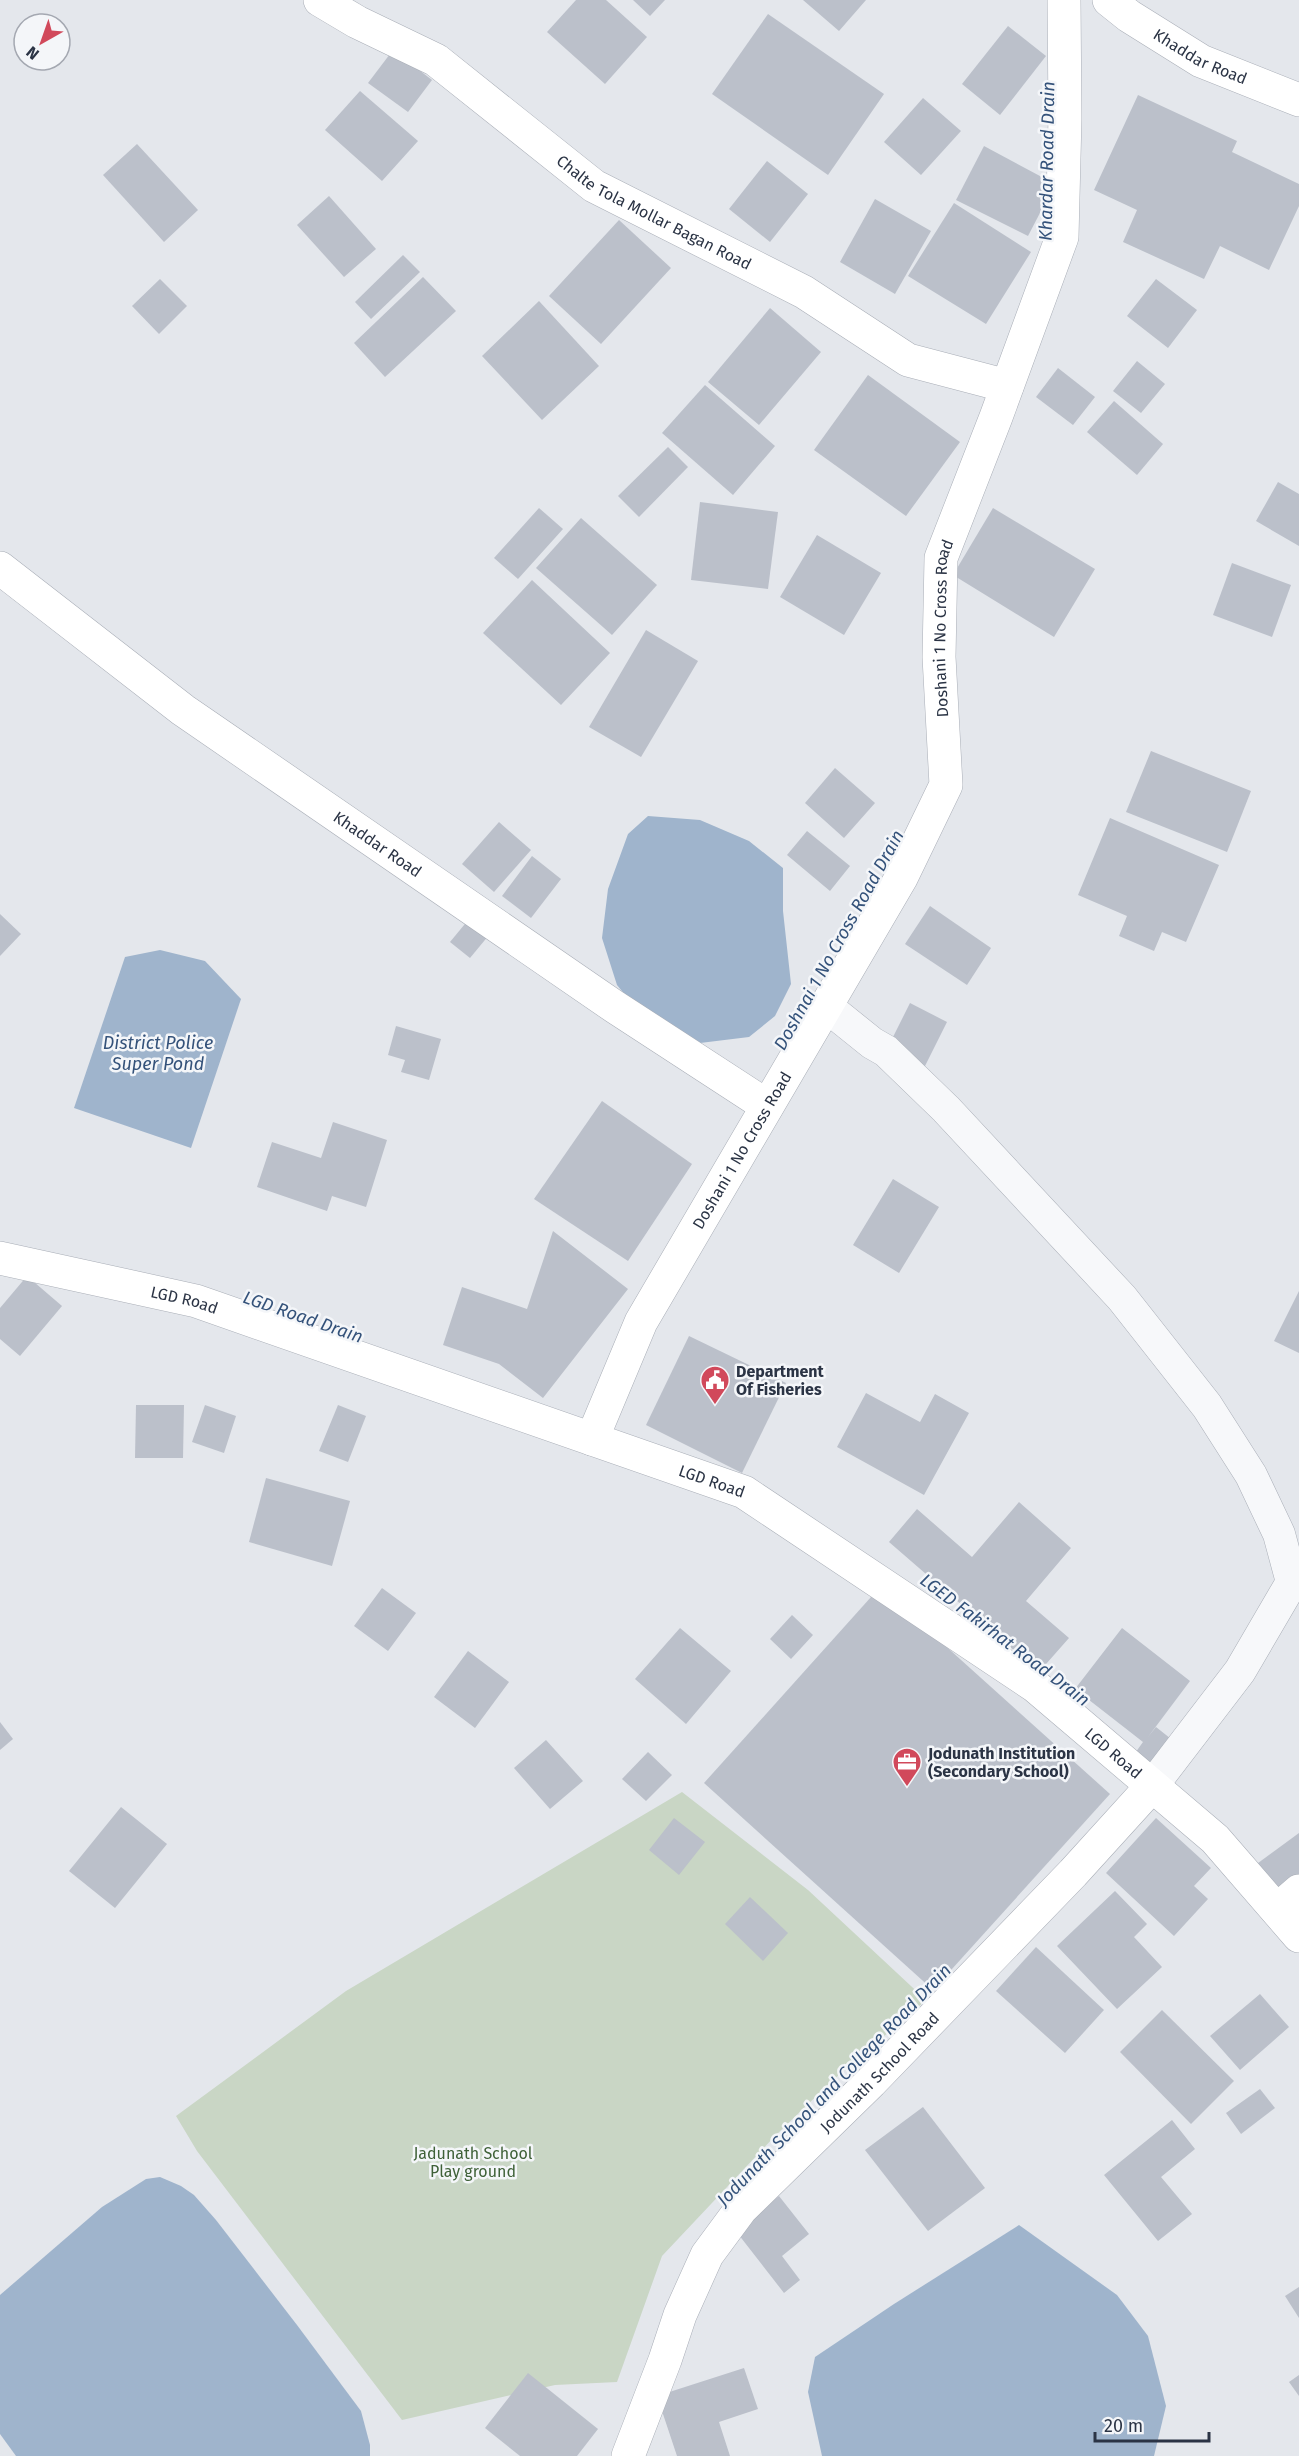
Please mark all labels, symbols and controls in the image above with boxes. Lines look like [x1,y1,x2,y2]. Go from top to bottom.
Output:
north arrow [12,12,72,72]
street label: Khaddar Road [1150,24,1250,88]
text: N [23,42,43,64]
water label: Khardar Road Drain [1035,81,1059,241]
street label: Chalte Tola Mollar Bagan Road [553,151,755,273]
street label: Doshani 1 No Cross Road [929,536,957,718]
street label: Khaddar Road [330,807,426,881]
water label: Doshnai 1 No Cross Road Drain [769,826,909,1054]
water label: District Police Super Pond [103,1032,213,1075]
street label: Doshani 1 No Cross Road [688,1068,795,1232]
street label: LGD Road [149,1282,221,1317]
water label: LGD Road Drain [240,1286,366,1348]
place label: Department Of Fisheries [736,1362,825,1399]
public building icon: Department Of Fisheries [699,1364,731,1406]
street label: LGD Road [676,1461,748,1501]
water label: LGED Fakirhat Road Drain [916,1569,1094,1711]
street label: LGD Road [1081,1723,1146,1782]
place label: Jodunath Institution (Secondary School) [927,1744,1075,1781]
office icon: Jodunath Institution (Secondary School) [891,1746,923,1788]
water label: Jodunath School and College Road Drain [711,1959,956,2211]
street label: Jodunath School Road [816,2008,943,2136]
park label: Jadunath School Play ground [413,2144,533,2181]
scale bar [1095,2405,1209,2443]
text: 20 m [1104,2415,1143,2437]

